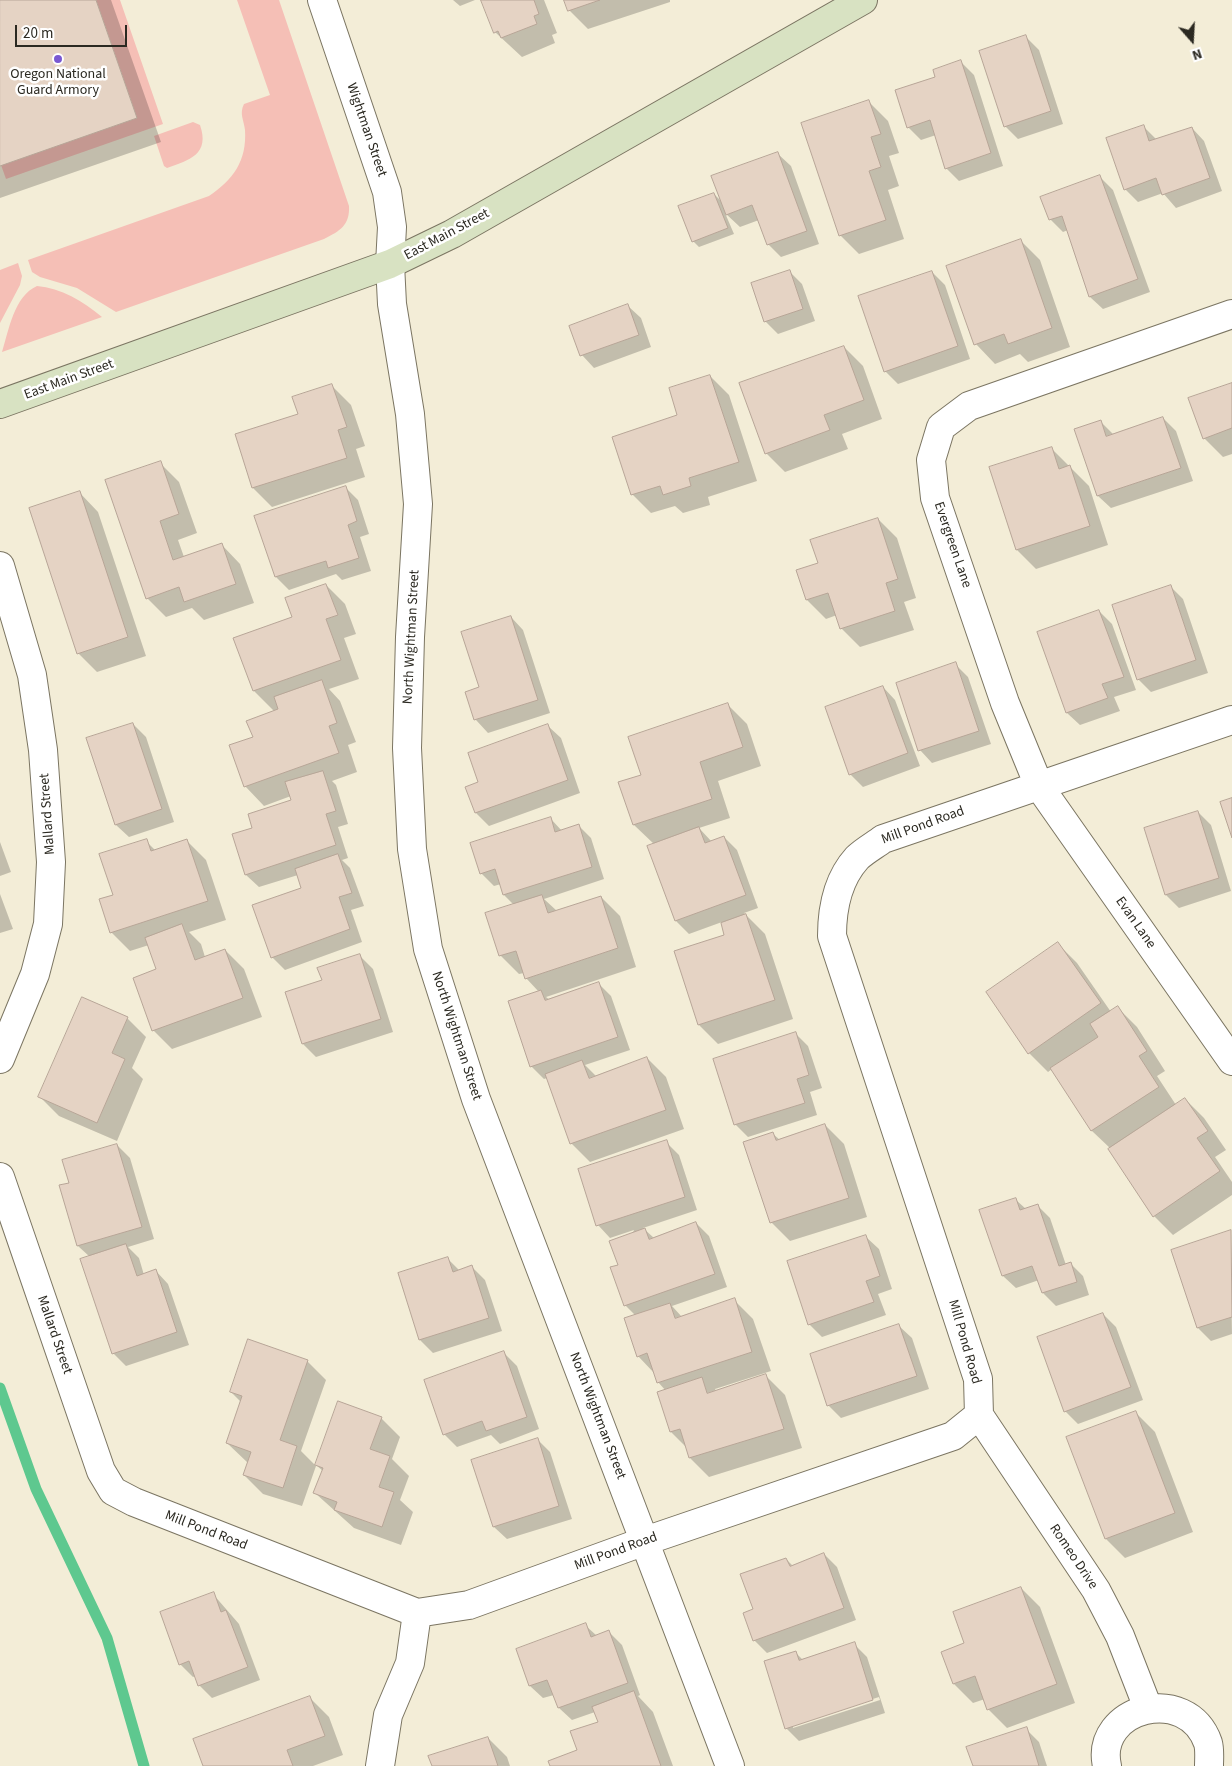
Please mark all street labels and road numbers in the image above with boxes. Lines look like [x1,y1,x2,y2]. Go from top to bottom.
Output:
street label: Wightman Street [342,81,390,179]
street label: East Main Street [402,206,492,264]
street label: East Main Street [22,356,116,404]
street label: Evergreen Lane [929,500,975,590]
street label: North Wightman Street [400,569,424,705]
street label: Mallard Street [37,773,59,855]
street label: Mill Pond Road [879,803,967,849]
street label: Evan Lane [1111,894,1159,952]
street label: North Wightman Street [427,969,485,1103]
street label: Mallard Street [33,1294,75,1376]
street label: Mill Pond Road [944,1298,984,1386]
street label: North Wightman Street [565,1350,629,1482]
street label: Mill Pond Road [162,1508,250,1554]
street label: Romeo Drive [1045,1521,1101,1593]
street label: Mill Pond Road [572,1529,660,1575]

